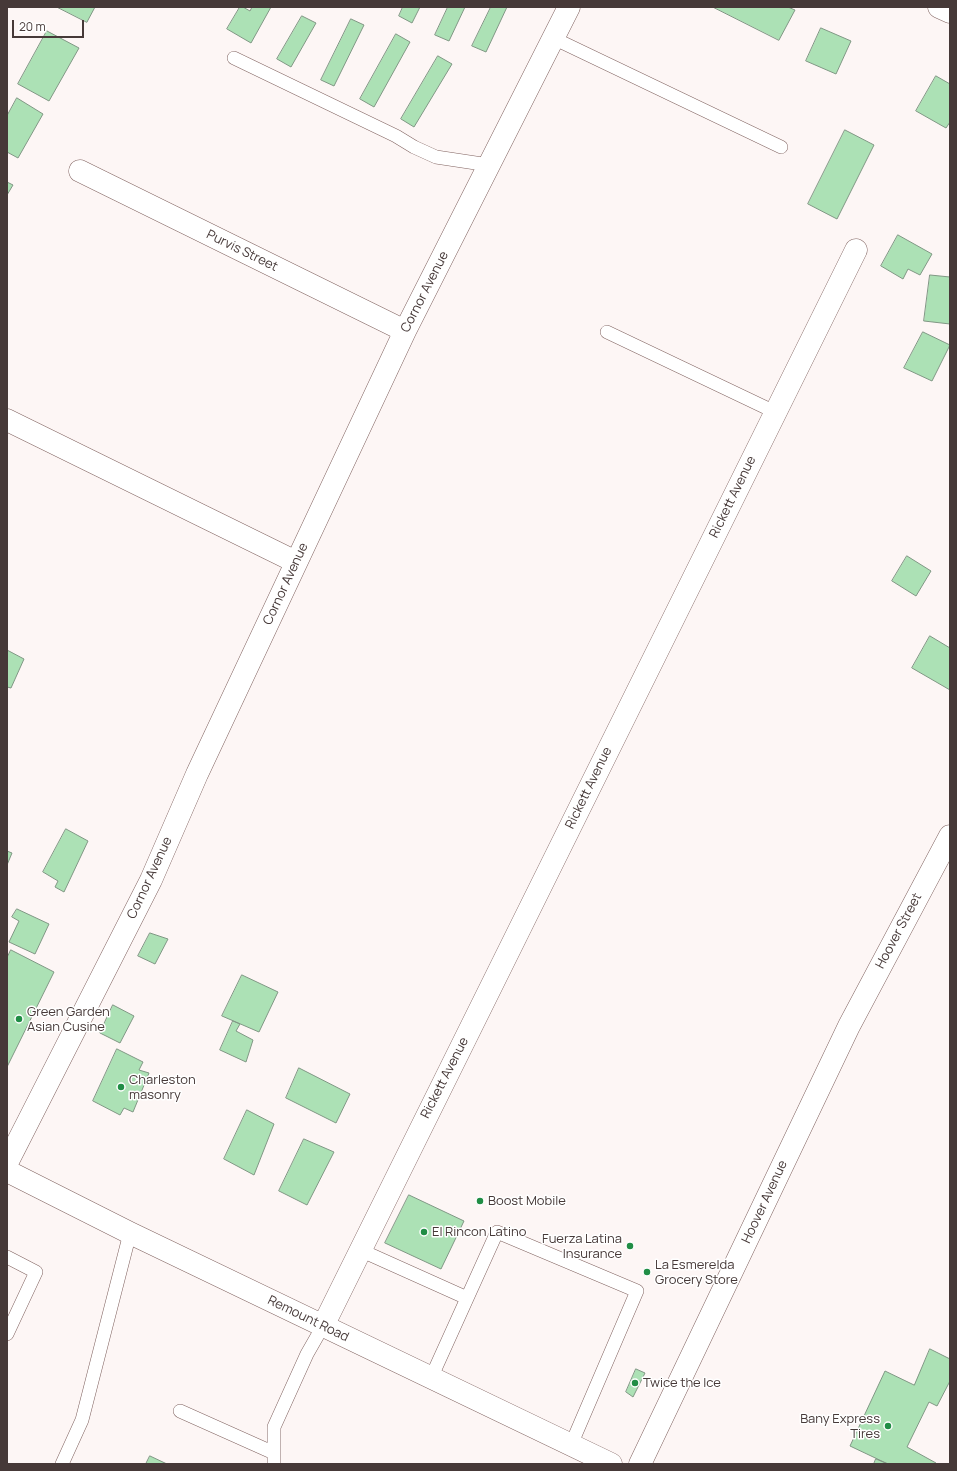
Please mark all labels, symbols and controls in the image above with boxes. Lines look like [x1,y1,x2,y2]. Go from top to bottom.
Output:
scale bar [14,12,86,38]
text: 20 m [19,18,46,35]
street label: Purvis Street [204,227,280,275]
street label: Cornor Avenue [398,249,452,335]
street label: Rickett Avenue [706,454,760,540]
street label: Cornor Avenue [260,540,312,628]
street label: Rickett Avenue [562,745,616,831]
street label: Cornor Avenue [124,834,176,922]
street label: Hoover Street [873,891,925,971]
place label: Green Garden Asian Cusine [27,1004,110,1035]
marker: Green Garden Asian Cusine [14,1014,24,1024]
street label: Rickett Avenue [418,1035,472,1121]
place label: Charleston masonry [129,1072,196,1103]
marker: Charleston masonry [116,1082,126,1092]
street label: Hoover Avenue [739,1158,791,1246]
place label: Boost Mobile [488,1193,566,1209]
marker: Boost Mobile [475,1196,485,1206]
place label: El Rincon Latino [432,1224,526,1240]
marker: El Rincon Latino [419,1227,429,1237]
place label: Fuerza Latina Insurance [542,1231,622,1262]
marker: Fuerza Latina Insurance [625,1241,635,1251]
place label: La Esmerelda Grocery Store [655,1257,738,1288]
marker: La Esmerelda Grocery Store [642,1267,652,1277]
street label: Remount Road [265,1293,351,1345]
place label: Twice the Ice [643,1375,721,1391]
marker: Twice the Ice [630,1378,640,1388]
place label: Bany Express Tires [800,1411,880,1442]
marker: Bany Express Tires [883,1421,893,1431]

